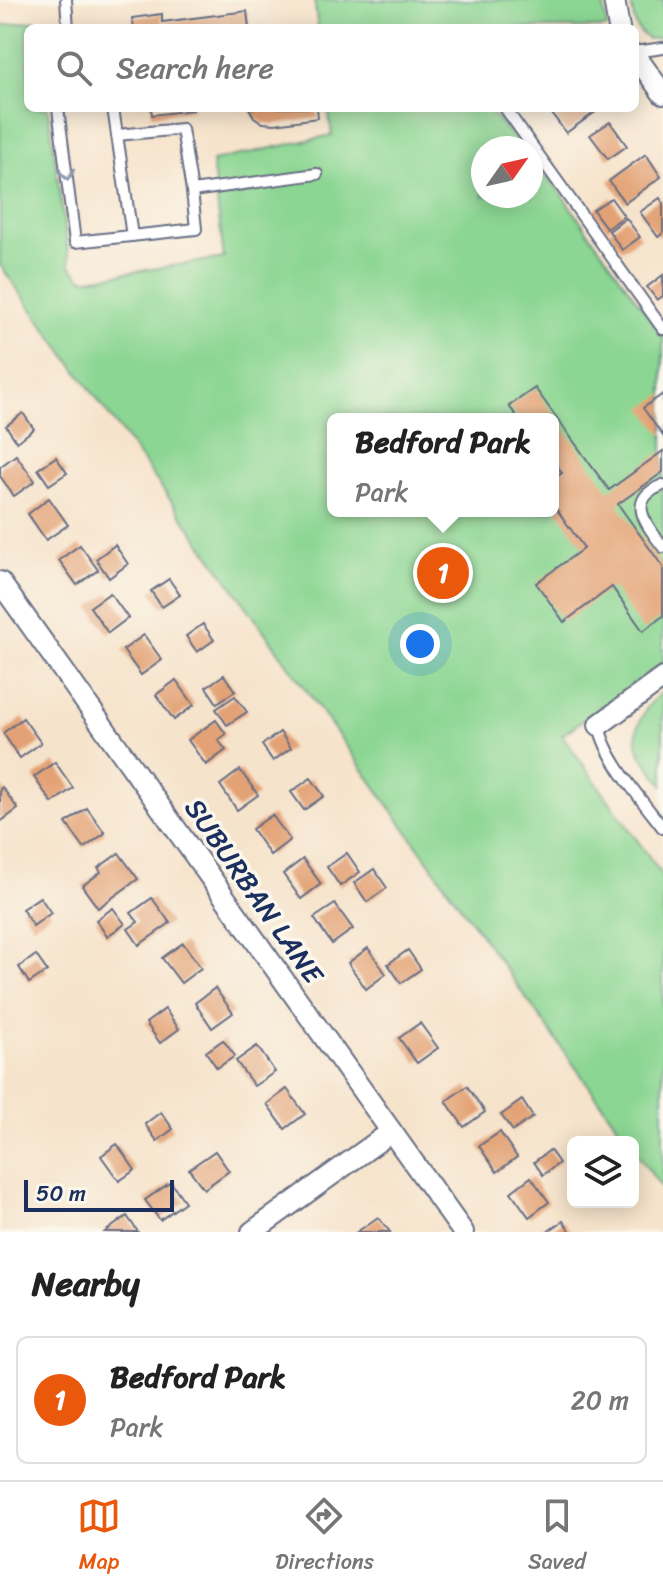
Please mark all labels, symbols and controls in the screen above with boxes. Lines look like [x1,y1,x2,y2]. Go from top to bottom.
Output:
search box [24,24,639,112]
text: Search here [116,41,274,95]
icon: search [52,46,96,90]
north arrow [471,136,543,208]
one-way arrow [58,169,75,182]
popup [327,413,559,517]
text: Bedford Park [355,415,531,469]
text: Park [355,469,408,515]
pin: 1 [417,543,469,603]
your location [400,624,440,664]
street label: SUBURBAN LANE [171,788,337,996]
map controls [567,1136,639,1208]
button: layers [567,1136,639,1208]
text: 50 m [36,1174,86,1213]
scale bar [24,1176,174,1212]
text: Nearby [32,1254,140,1314]
text: Bedford Park [110,1350,286,1404]
text: 1 [54,1377,66,1423]
text: 20 m [571,1377,629,1423]
text: Park [110,1404,163,1450]
tab: Map [77,1494,121,1581]
tab: Directions [275,1494,374,1581]
tab: Saved [528,1494,586,1581]

